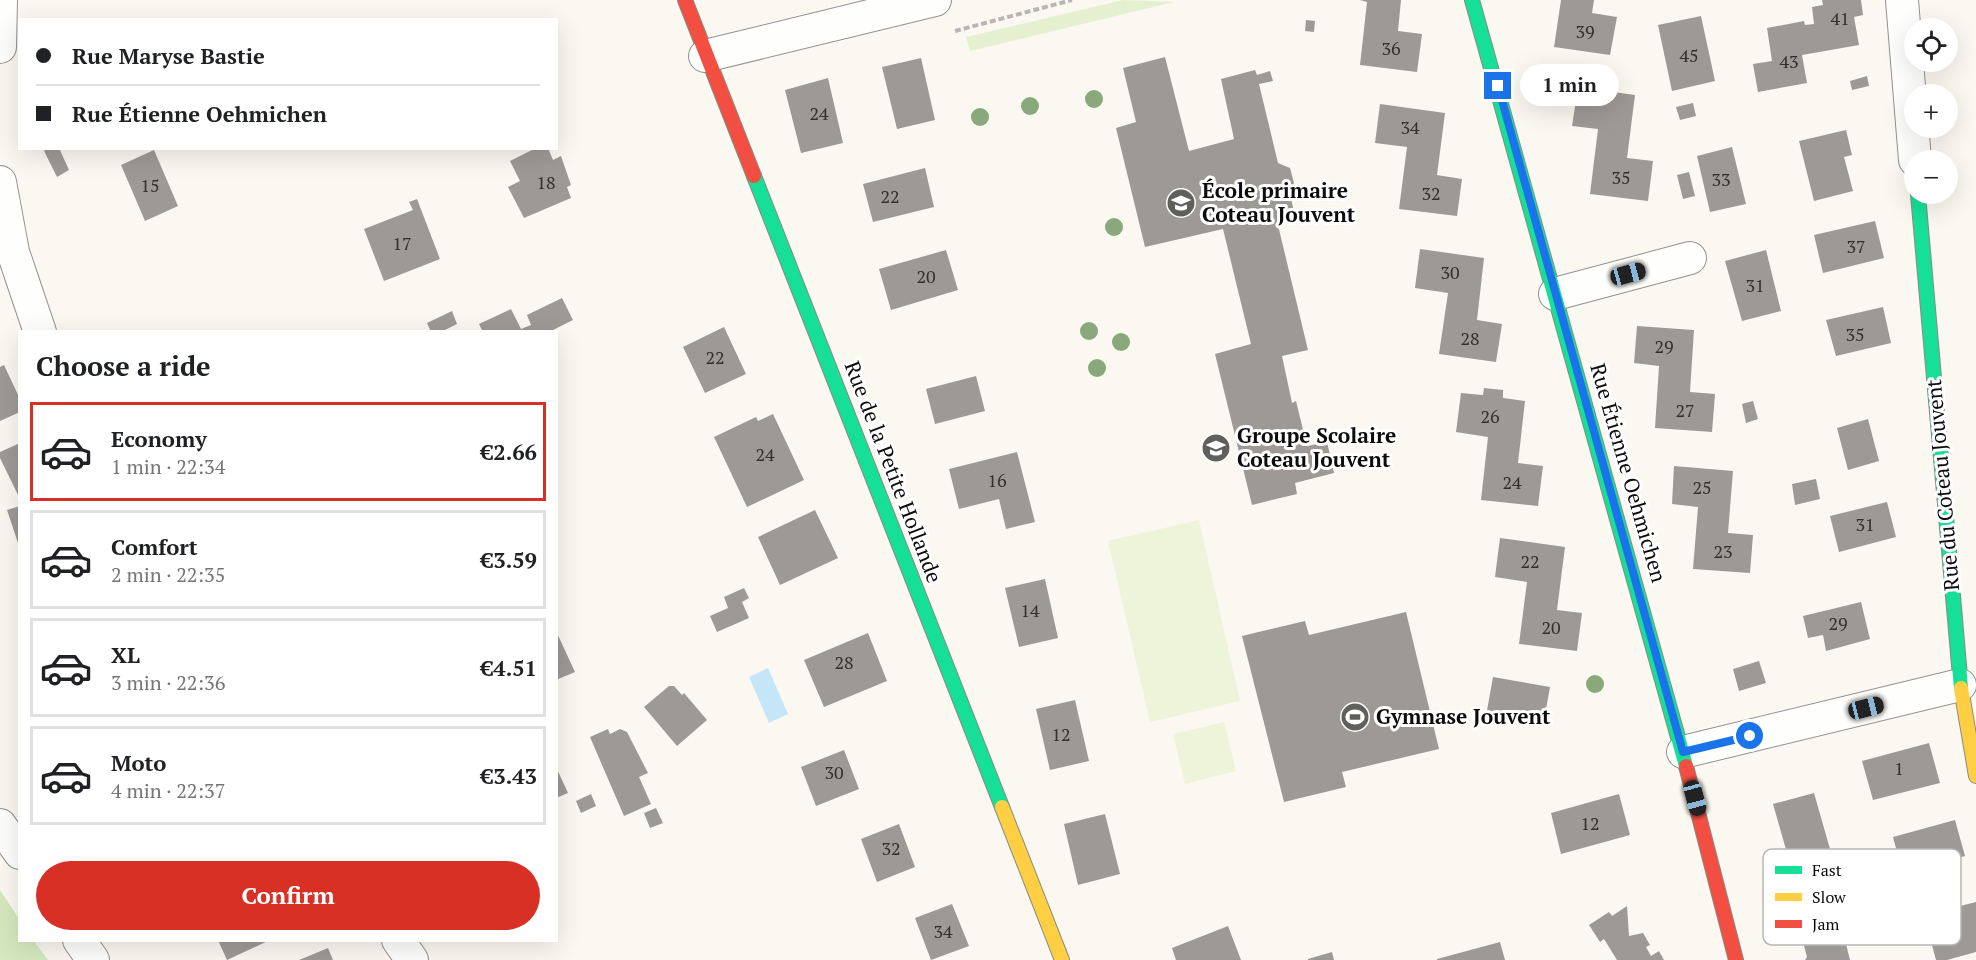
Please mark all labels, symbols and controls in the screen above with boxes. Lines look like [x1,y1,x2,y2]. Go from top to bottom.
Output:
house number: 41 [1830,6,1850,30]
map controls [1904,18,1958,204]
button: locate [1904,18,1958,72]
house number: 39 [1575,19,1595,43]
house number: 36 [1381,36,1401,60]
text: Rue Maryse Bastie [72,41,265,70]
house number: 45 [1679,43,1699,67]
house number: 43 [1779,49,1799,73]
callout: 1 min [1519,65,1618,107]
text: 1 min [1542,71,1597,98]
route end [1484,72,1511,99]
button: + [1904,84,1958,138]
text: Rue Étienne Oehmichen [72,99,327,128]
house number: 24 [809,101,829,125]
house number: 34 [1400,115,1420,139]
button: − [1904,150,1958,204]
house number: 35 [1611,165,1631,189]
house number: 33 [1711,167,1731,191]
house number: 18 [536,170,556,194]
house number: 15 [140,173,160,197]
place label: École primaire Coteau Jouvent [1202,176,1356,228]
house number: 32 [1421,181,1441,205]
house number: 22 [880,184,900,208]
school or university icon: École primaire Coteau Jouvent [1165,187,1197,219]
house number: 17 [392,231,412,255]
house number: 37 [1846,234,1866,258]
house number: 30 [1440,260,1460,284]
car [1608,261,1648,287]
house number: 20 [916,264,936,288]
house number: 31 [1745,273,1765,297]
house number: 35 [1845,322,1865,346]
house number: 28 [1460,326,1480,350]
house number: 29 [1654,334,1674,358]
house number: 22 [705,345,725,369]
text: Choose a ride [36,348,211,384]
street label: Rue de la Petite Hollande [839,357,949,587]
street label: Rue Étienne Oehmichen [1584,360,1674,586]
street label: Rue du Coteau Jouvent [1919,378,1965,592]
house number: 27 [1675,398,1695,422]
house number: 26 [1480,404,1500,428]
place label: Groupe Scolaire Coteau Jouvent [1237,421,1396,473]
text: Economy [111,424,207,453]
icon: car [39,425,93,479]
school or university icon: Groupe Scolaire Coteau Jouvent [1200,432,1232,464]
text: €2.66 [481,437,537,466]
house number: 24 [755,442,775,466]
text: 1 min · 22:34 [111,453,225,480]
house number: 16 [987,468,1007,492]
house number: 24 [1502,470,1522,494]
house number: 25 [1692,475,1712,499]
house number: 31 [1855,512,1875,536]
text: Comfort [111,532,197,561]
icon: car [39,533,93,587]
house number: 23 [1713,539,1733,563]
text: €3.59 [481,545,537,574]
house number: 22 [1520,549,1540,573]
text: 2 min · 22:35 [111,561,225,588]
house number: 14 [1020,598,1040,622]
house number: 29 [1828,611,1848,635]
house number: 20 [1541,615,1561,639]
text: XL [111,640,140,669]
icon: car [39,641,93,695]
house number: 28 [834,650,854,674]
text: €4.51 [481,653,537,682]
text: 3 min · 22:36 [111,669,225,696]
car [1846,695,1886,721]
sports icon: Gymnase Jouvent [1339,701,1371,733]
place label: Gymnase Jouvent [1376,702,1551,730]
house number: 12 [1051,722,1071,746]
route start [1736,722,1763,749]
text: Moto [111,748,166,777]
icon: car [39,749,93,803]
house number: 1 [1894,756,1904,780]
house number: 30 [824,760,844,784]
text: €3.43 [481,761,537,790]
text: 4 min · 22:37 [111,777,225,804]
car [1682,778,1708,818]
house number: 12 [1580,811,1600,835]
house number: 32 [881,836,901,860]
legend [1763,849,1961,945]
text: Fast [1812,859,1842,881]
button: Confirm [36,861,540,930]
text: Slow [1812,886,1846,908]
text: Jam [1812,913,1840,935]
house number: 34 [933,919,953,943]

